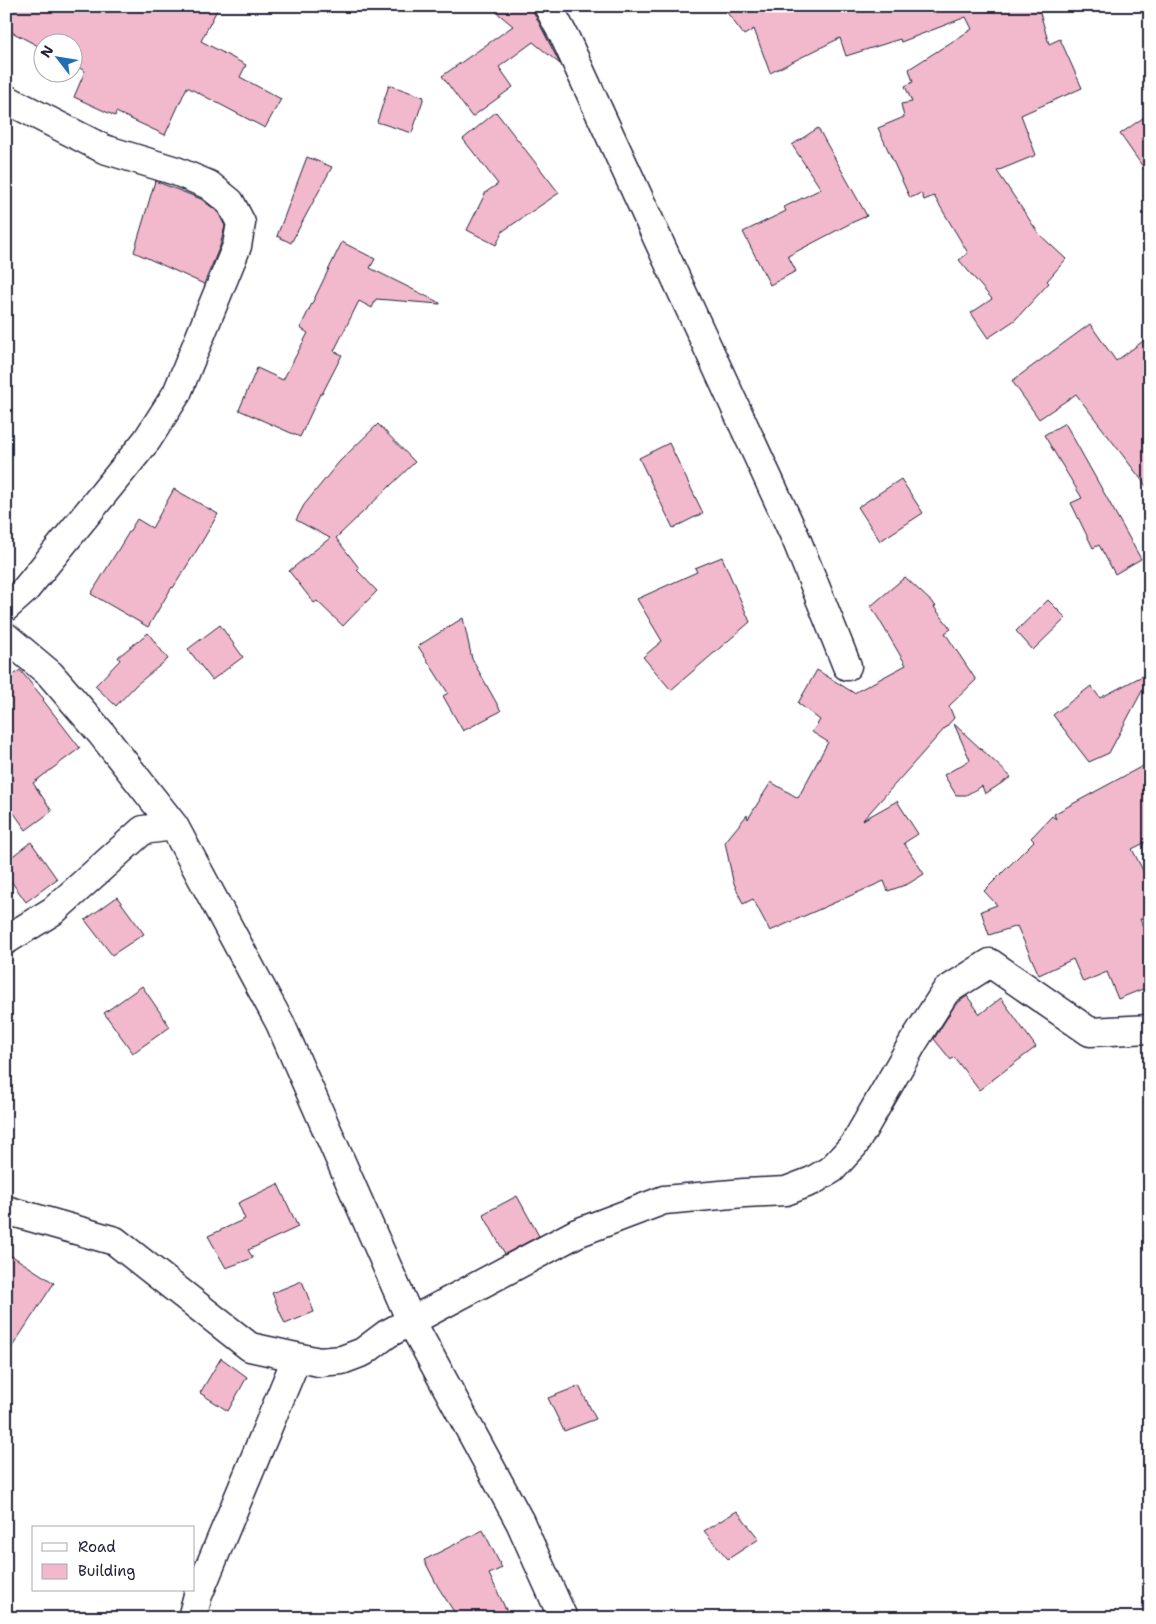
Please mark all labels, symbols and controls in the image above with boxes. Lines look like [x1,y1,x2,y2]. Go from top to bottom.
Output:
north arrow [32,32,82,82]
text: N [36,42,57,61]
legend [32,1526,195,1592]
text: Road [78,1537,116,1557]
text: Building [78,1561,135,1581]

